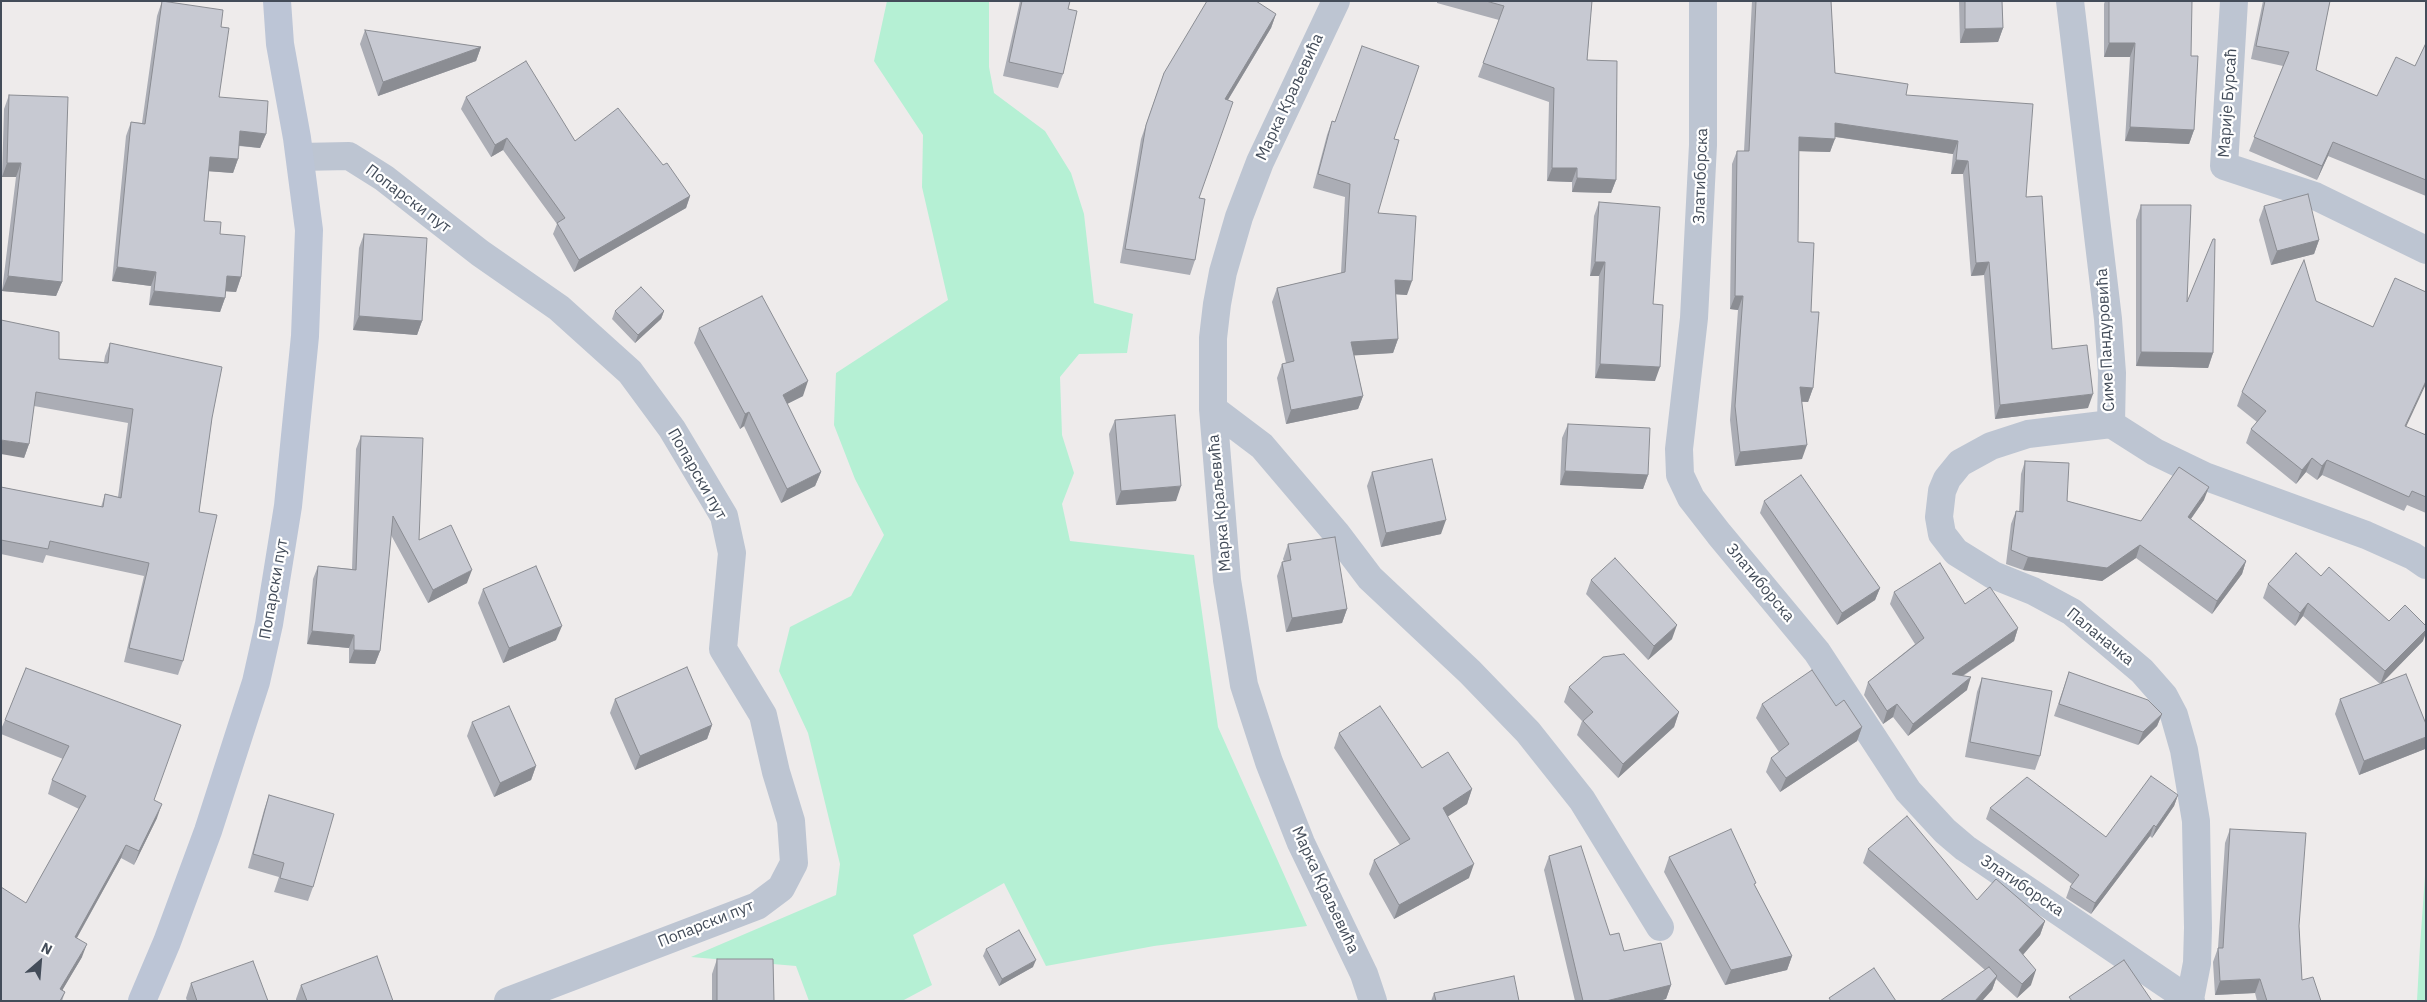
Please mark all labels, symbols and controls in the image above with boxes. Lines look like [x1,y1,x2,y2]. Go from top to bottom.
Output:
street label: Марка Краљевића [1252,30,1328,164]
street label: Марије Бурсаћ [2215,48,2241,158]
street label: Златиборска [1690,128,1712,224]
street label: Попарски пут [362,161,454,237]
street label: Симе Пандуровића [2093,268,2119,412]
street label: Попарски пут [663,425,731,523]
street label: Марка Краљевића [1204,433,1236,573]
street label: Попарски пут [256,537,292,641]
street label: Златиборска [1722,540,1798,626]
street label: Паланачка [2063,604,2137,670]
street label: Марка Краљевића [1287,823,1363,957]
street label: Златиборска [1977,851,2067,921]
street label: Попарски пут [655,896,757,952]
north arrow [15,937,65,987]
text: N [38,938,55,959]

